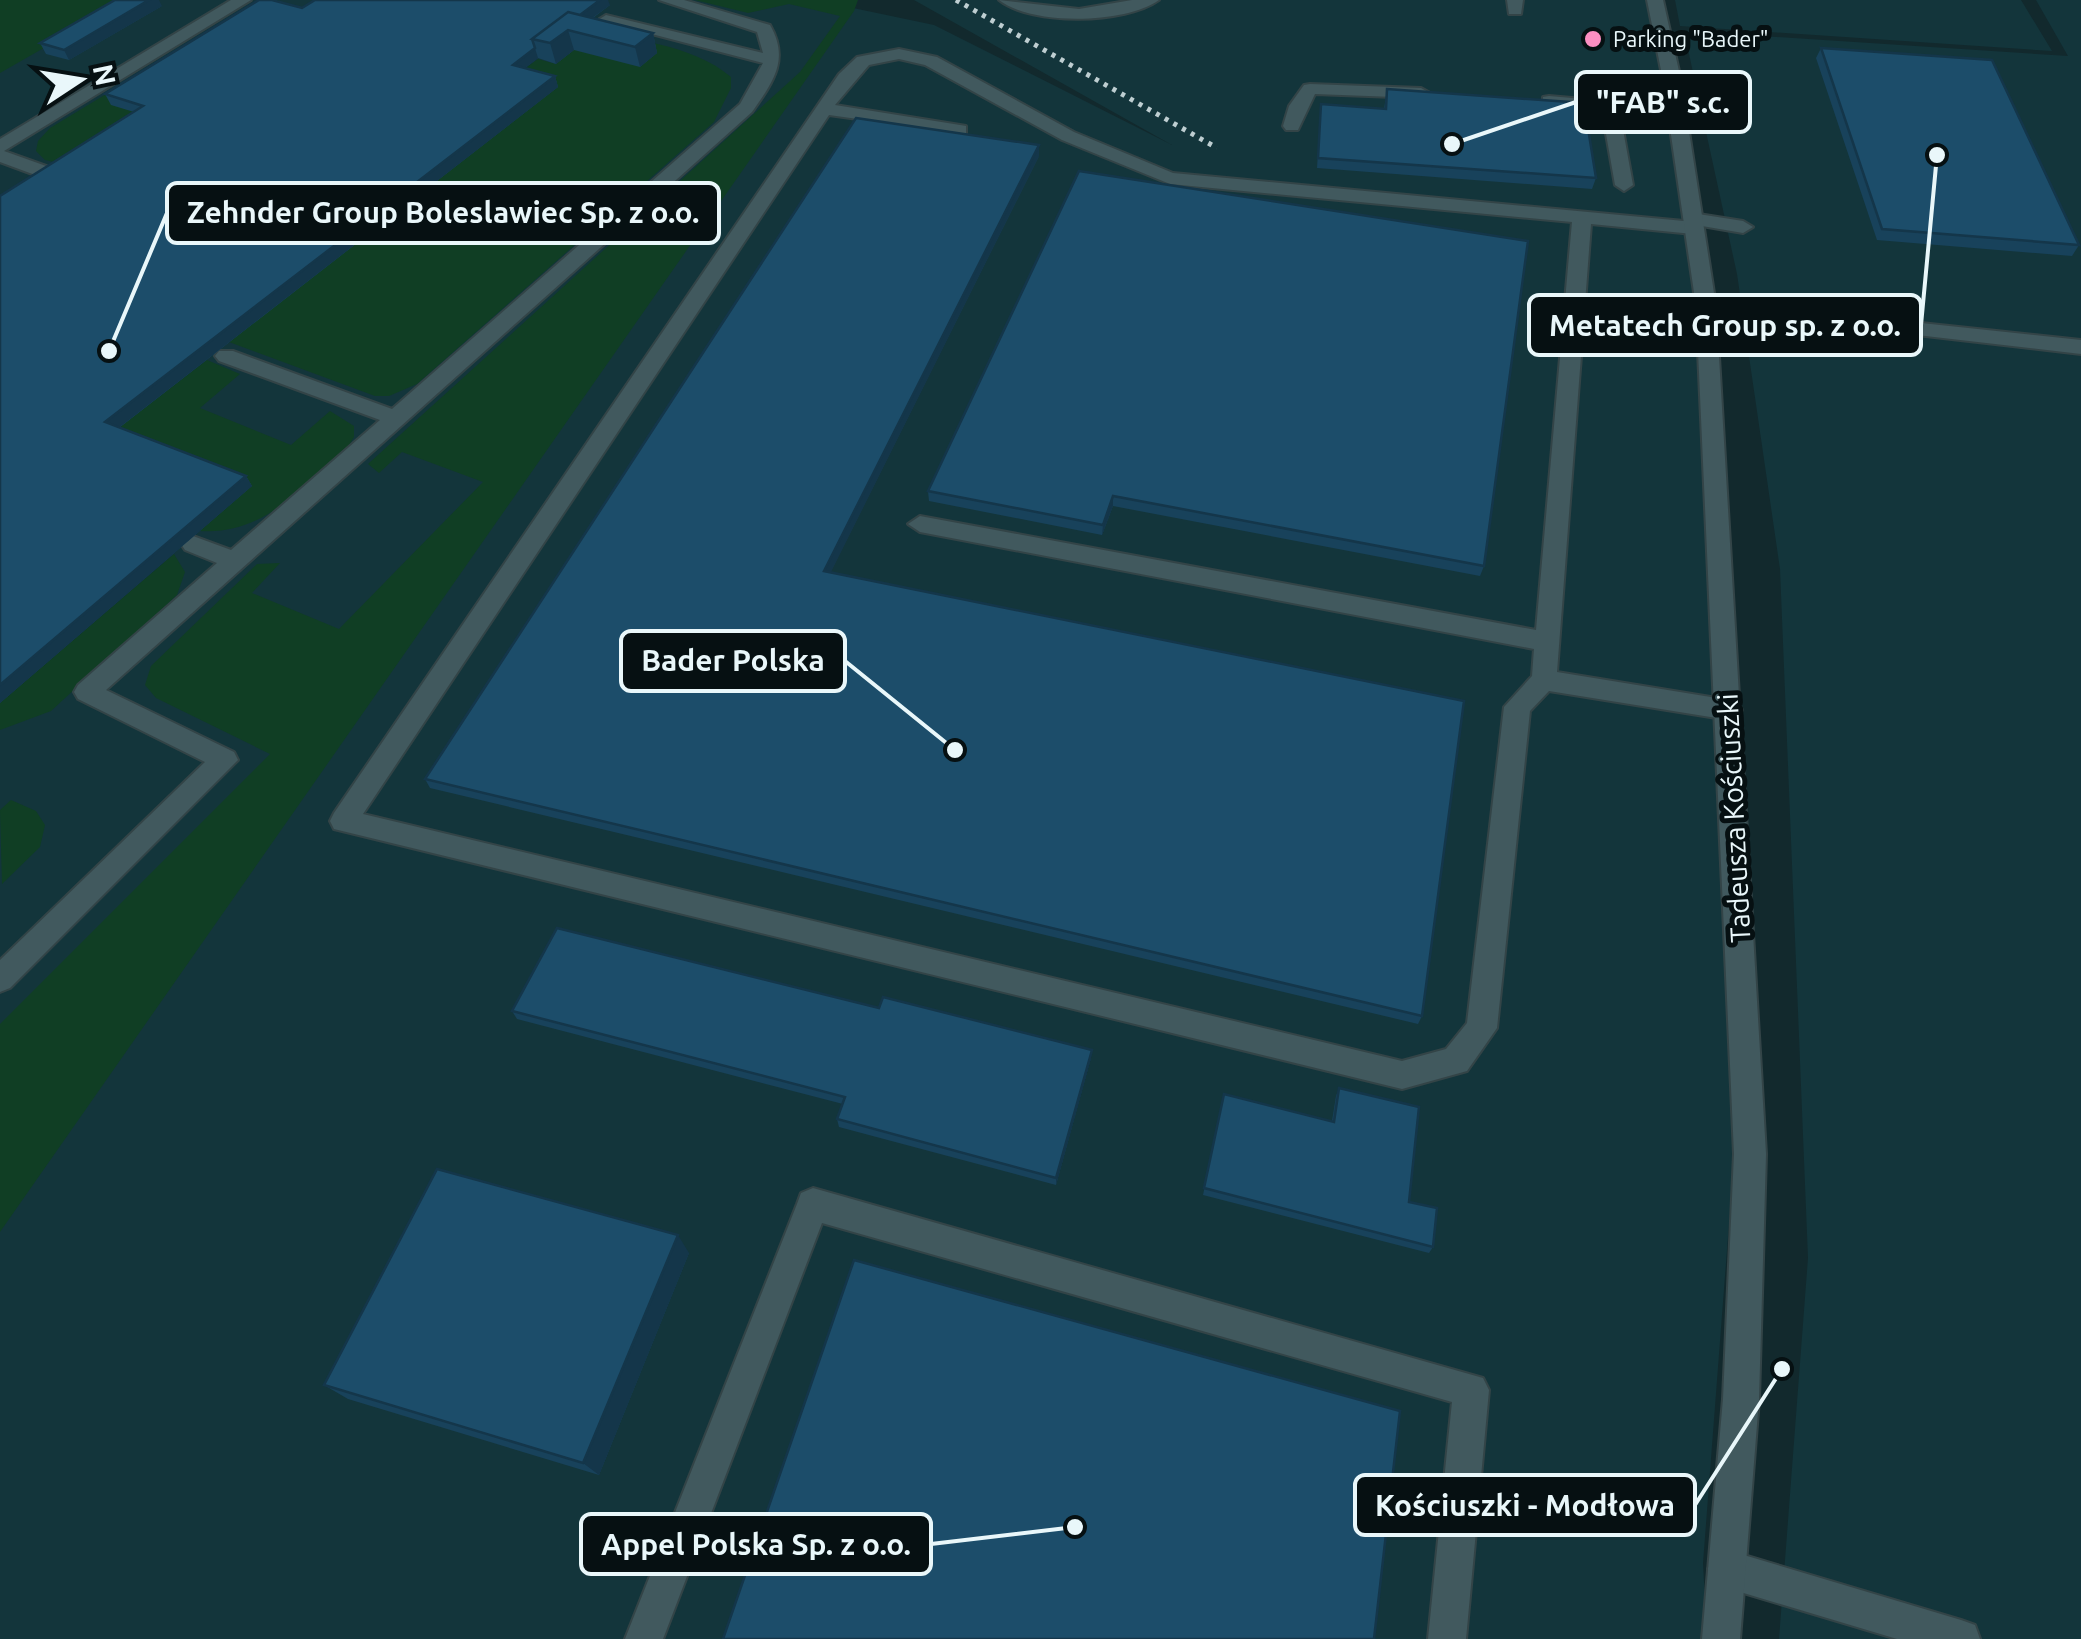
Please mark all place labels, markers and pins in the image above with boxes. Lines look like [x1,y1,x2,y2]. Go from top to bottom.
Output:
place label: Parking "Bader" [1613,26,1769,51]
marker: Parking "Bader" [1582,28,1604,50]
callout: "FAB" s.c. [1576,72,1750,132]
callout: Zehnder Group Boleslawiec Sp. z o.o. [167,183,719,243]
callout: Metatech Group sp. z o.o. [1529,295,1921,355]
callout: Bader Polska [621,631,845,691]
callout: Kościuszki - Modłowa [1355,1475,1695,1535]
callout: Appel Polska Sp. z o.o. [581,1514,931,1574]

